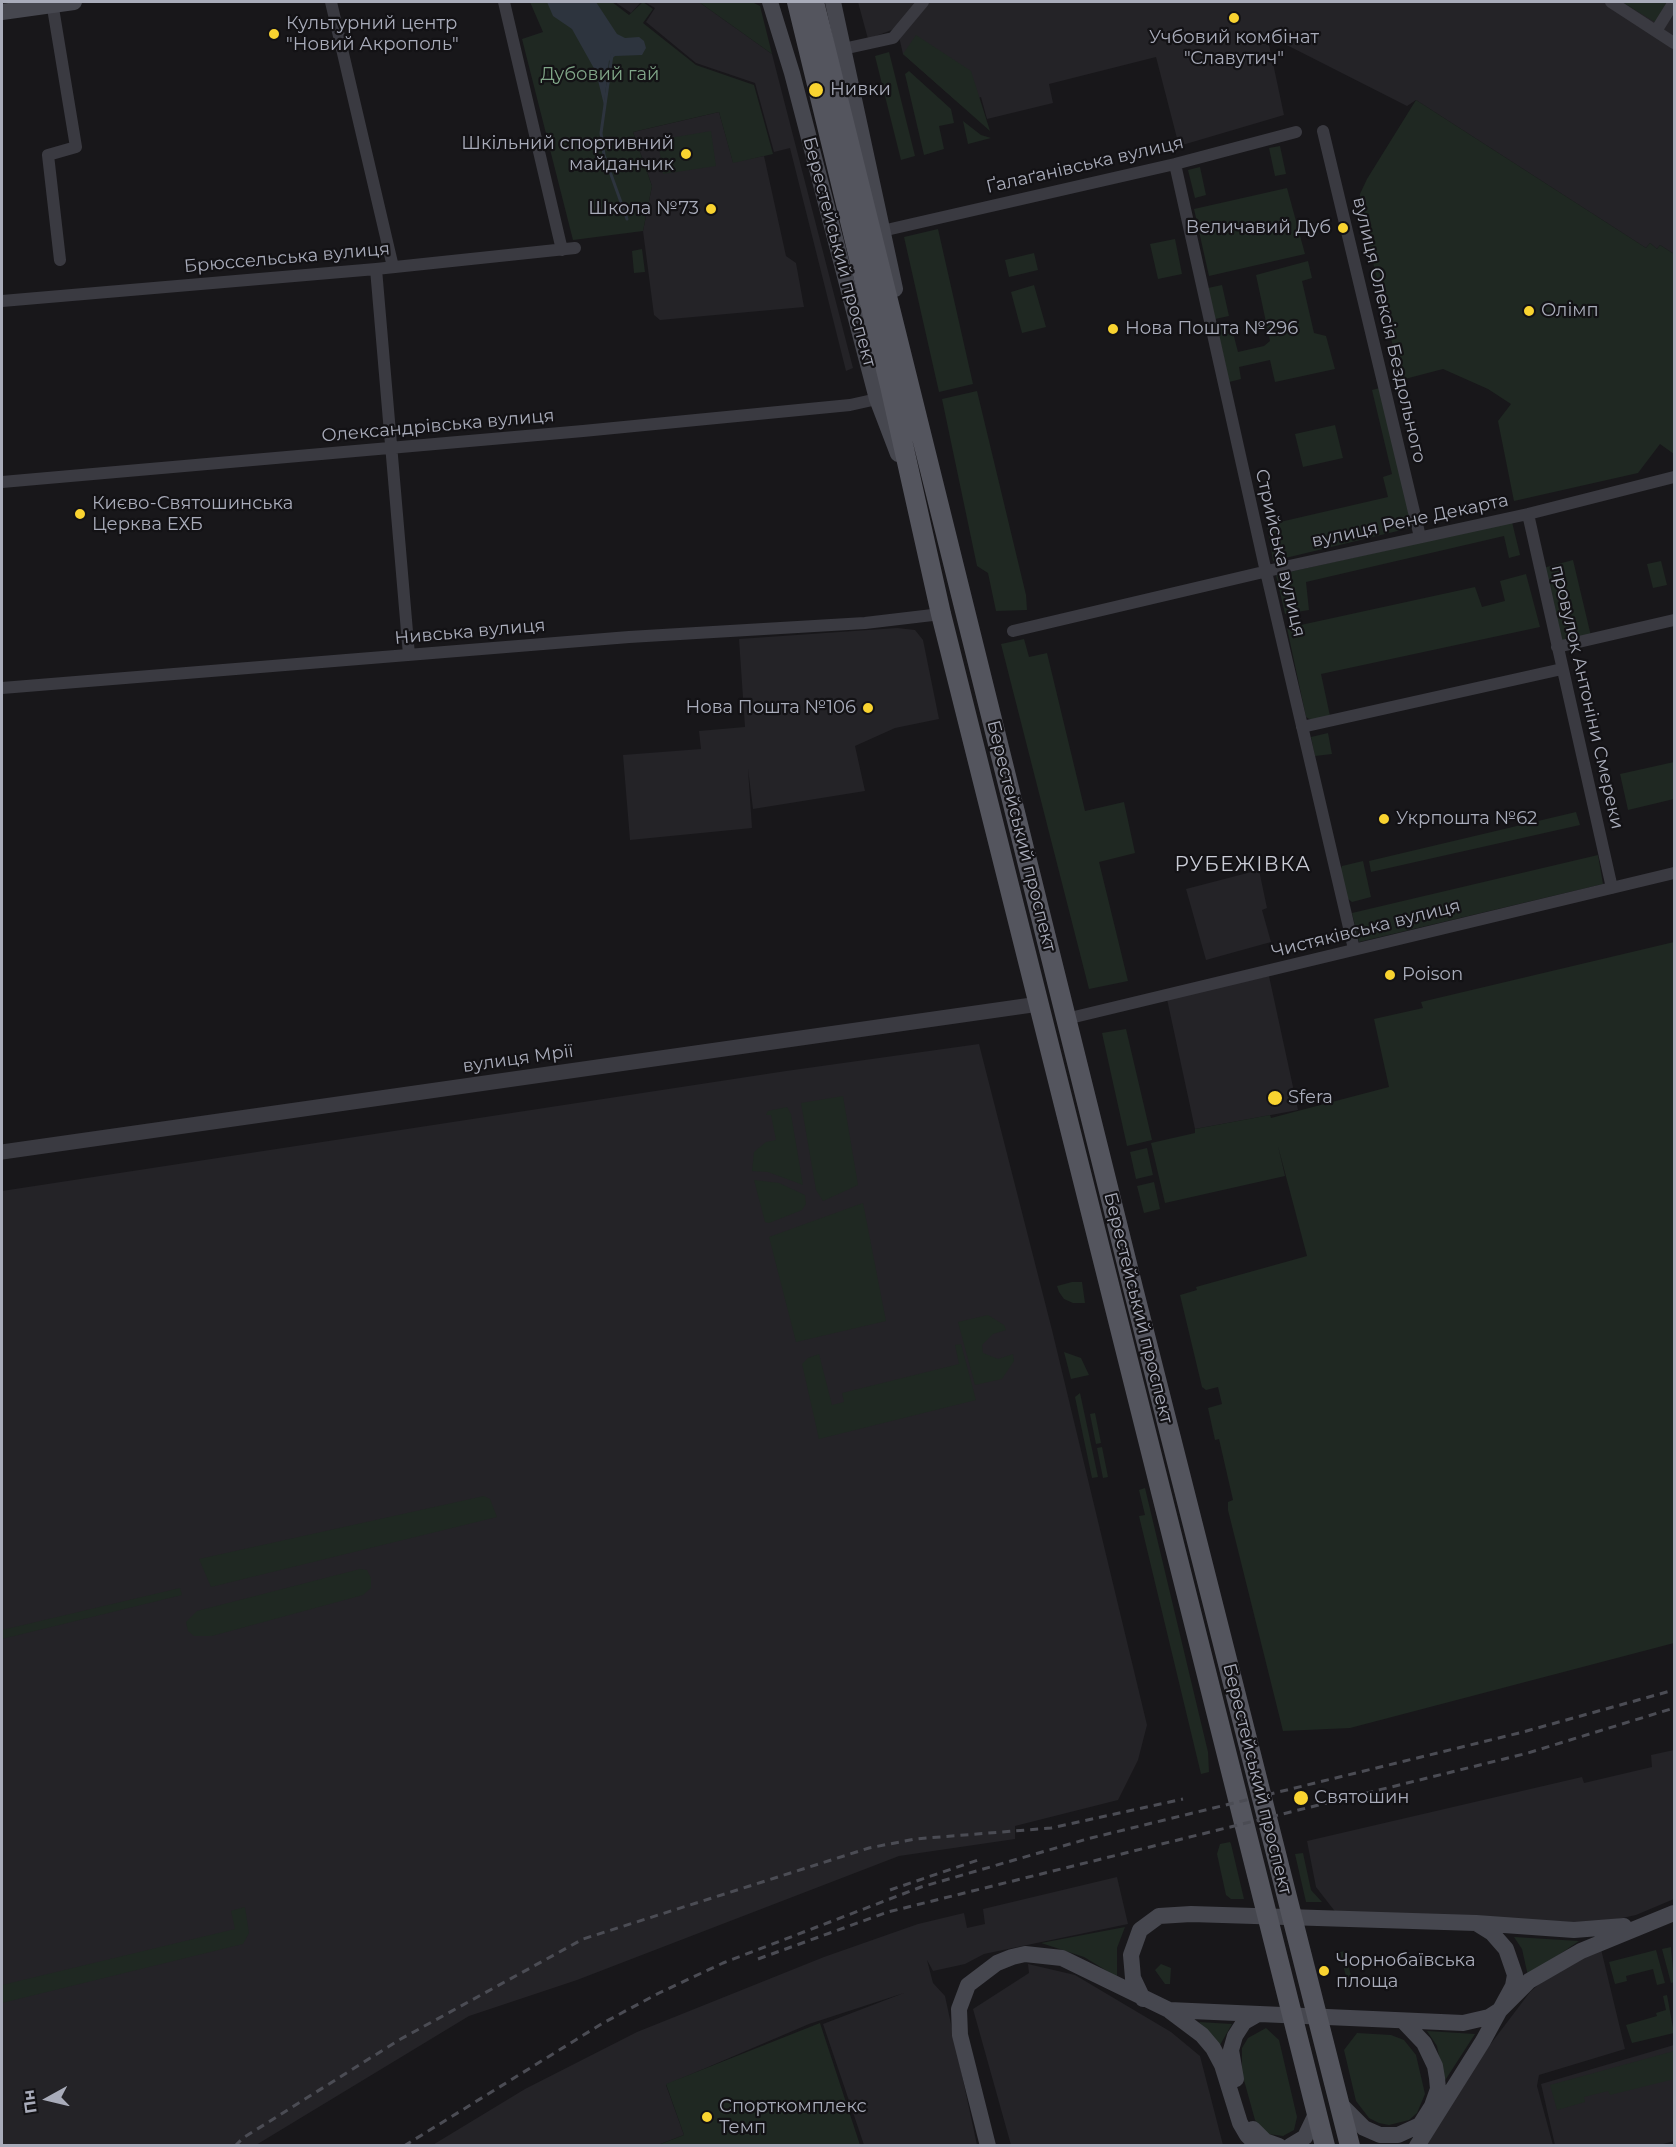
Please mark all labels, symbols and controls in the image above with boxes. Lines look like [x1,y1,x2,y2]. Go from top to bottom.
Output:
marker: Учбовий комбінат "Славутич" [1227,11,1241,25]
place label: Культурний центр "Новий Акрополь" [286,13,459,56]
marker: Культурний центр "Новий Акрополь" [267,27,281,41]
place label: Учбовий комбінат "Славутич" [1149,27,1319,70]
park label: Дубовий гай [541,64,659,86]
place label: Нивки [830,79,891,101]
marker: Нивки [807,81,825,99]
street label: Ґалаґанівська вулиця [984,132,1186,198]
place label: Шкільний спортивний майданчик [461,133,674,176]
street label: Берестейський проспект [798,134,880,370]
marker: Шкільний спортивний майданчик [679,147,693,161]
street label: вулиця Олексія Бездольного [1348,195,1430,465]
place label: Школа №73 [588,198,699,220]
marker: Школа №73 [704,202,718,216]
place label: Величавий Дуб [1186,217,1331,239]
marker: Величавий Дуб [1336,221,1350,235]
street label: Брюссельська вулиця [183,238,391,278]
place label: Олімп [1541,300,1599,322]
marker: Олімп [1522,304,1536,318]
place label: Нова Пошта №296 [1125,318,1298,340]
marker: Нова Пошта №296 [1106,322,1120,336]
street label: Олександрівська вулиця [321,405,555,447]
street label: Стрийська вулиця [1250,467,1310,639]
street label: вулиця Рене Декарта [1310,490,1510,552]
place label: Києво-Святошинська Церква ЕХБ [92,493,293,536]
marker: Києво-Святошинська Церква ЕХБ [73,507,87,521]
street label: провулок Антоніни Смереки [1546,563,1628,831]
street label: Нивська вулиця [394,615,546,649]
place label: Нова Пошта №106 [685,697,856,719]
marker: Нова Пошта №106 [861,701,875,715]
street label: Берестейський проспект [982,718,1060,954]
place label: Укрпошта №62 [1396,808,1537,830]
marker: Укрпошта №62 [1377,812,1391,826]
district label: РУБЕЖІВКА [1174,853,1312,877]
street label: Чистяківська вулиця [1269,895,1463,963]
place label: Poison [1402,964,1463,986]
marker: Poison [1383,968,1397,982]
street label: вулиця Мрії [461,1041,575,1077]
place label: Sfera [1288,1087,1333,1109]
marker: Sfera [1266,1089,1284,1107]
street label: Берестейський проспект [1099,1190,1177,1426]
street label: Берестейський проспект [1218,1661,1296,1897]
place label: Святошин [1314,1787,1410,1809]
marker: Святошин [1292,1789,1310,1807]
place label: Чорнобаївська площа [1336,1950,1475,1992]
marker: Чорнобаївська площа [1317,1964,1331,1978]
north arrow [18,2069,78,2129]
text: Пн [19,2088,41,2115]
place label: Спорткомплекс Темп [719,2096,867,2138]
marker: Спорткомплекс Темп [700,2110,714,2124]

